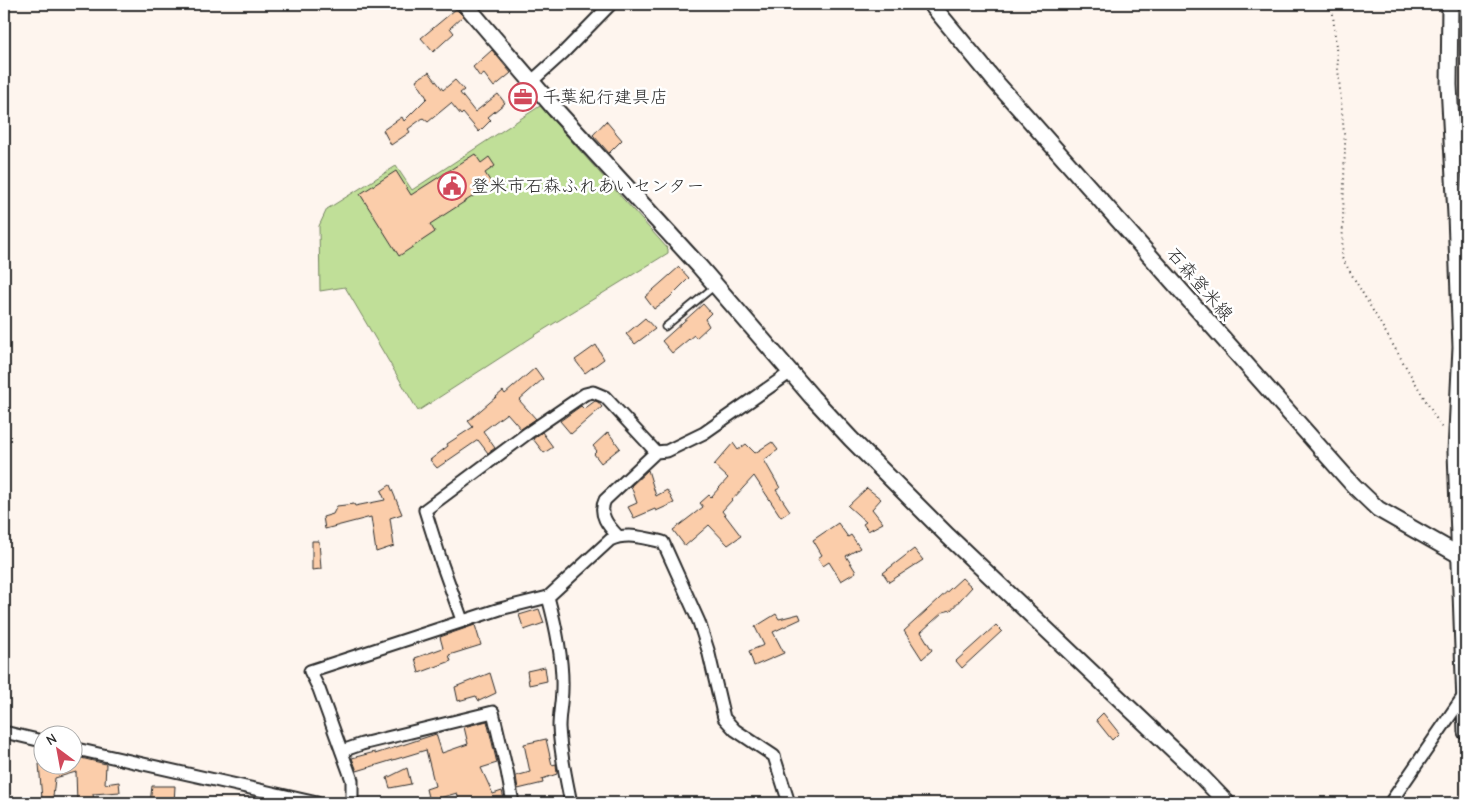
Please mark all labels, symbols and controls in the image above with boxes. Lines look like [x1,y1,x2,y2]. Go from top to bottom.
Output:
office icon: 千葉紀行建具店 [508,82,538,112]
place label: 千葉紀行建具店 [542,87,668,108]
public building icon: 登米市石森ふれあいセンター [437,171,467,201]
place label: 登米市石森ふれあいセンター [471,176,704,197]
street label: 石森登米線 [1162,243,1237,325]
north arrow [32,724,82,774]
text: N [43,730,60,749]

